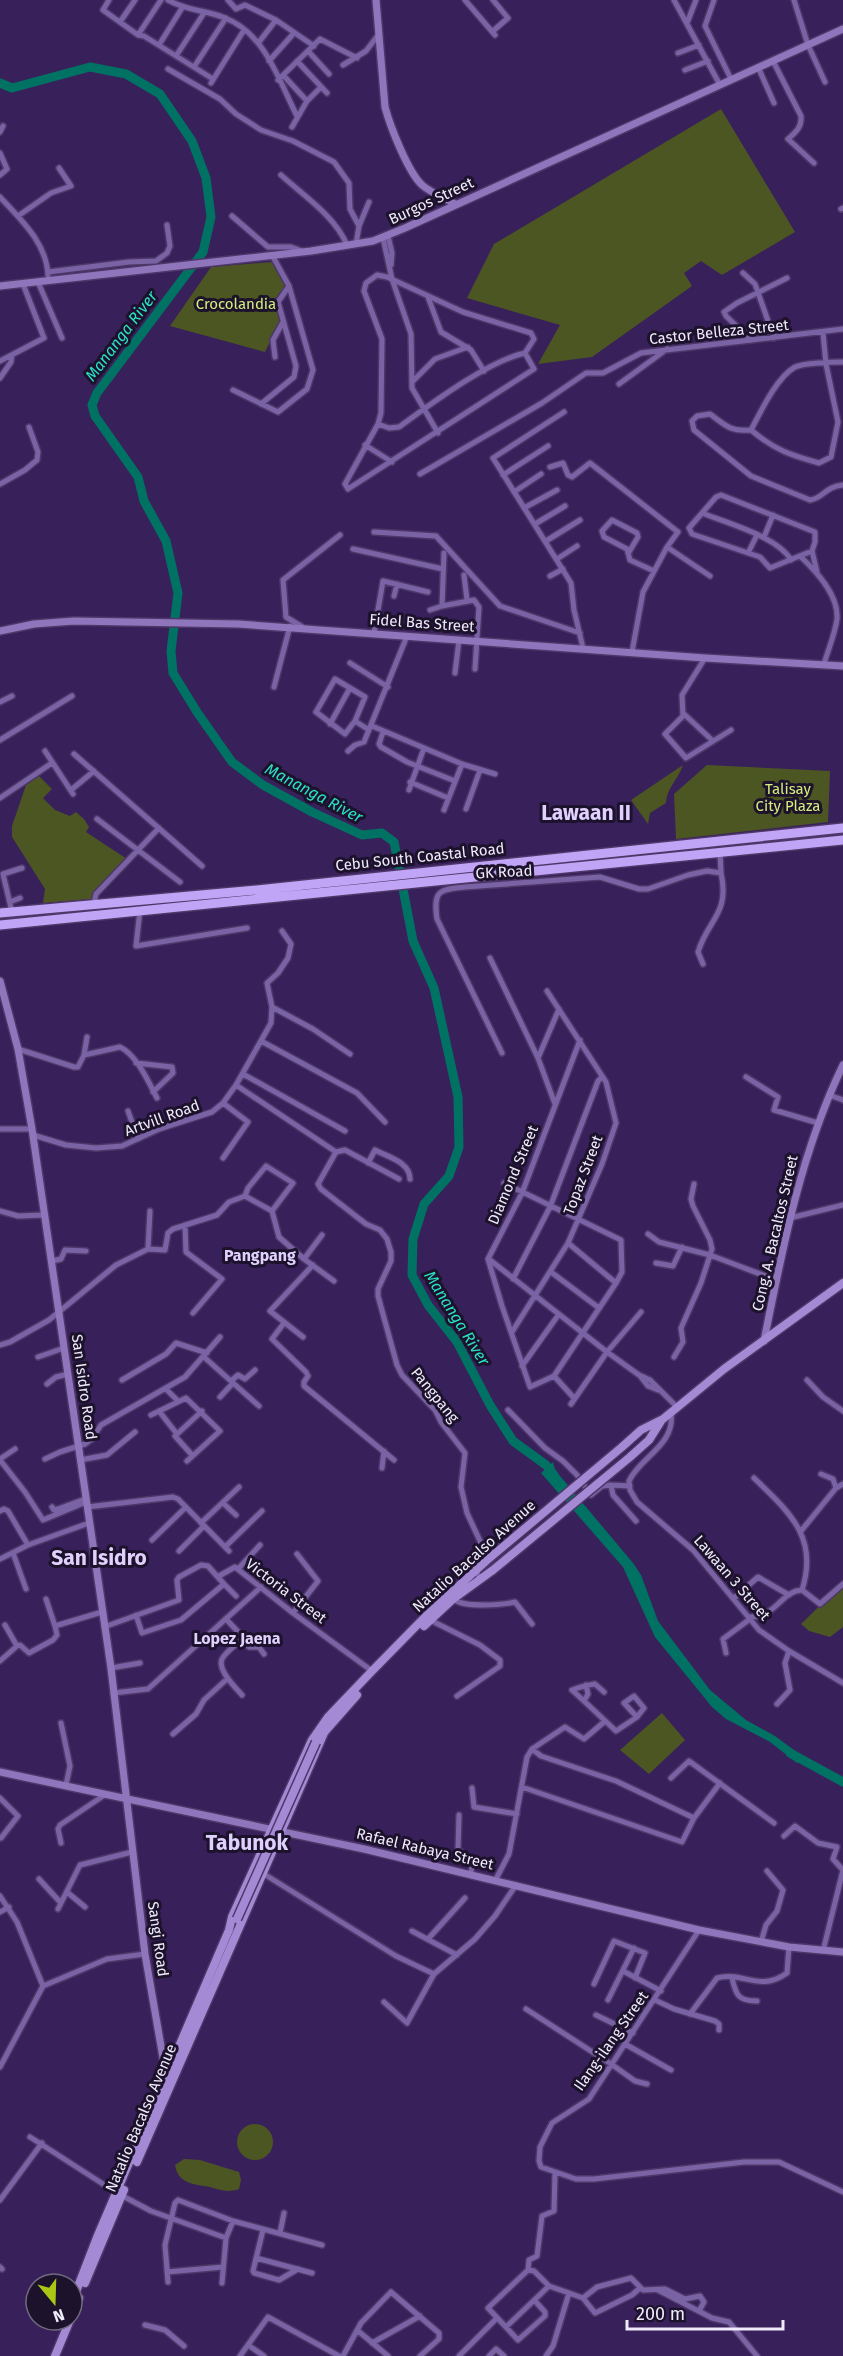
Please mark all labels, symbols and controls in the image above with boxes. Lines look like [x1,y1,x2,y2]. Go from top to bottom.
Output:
street label: Burgos Street [386,173,477,228]
water label: Mananga River [81,287,162,385]
park label: Crocolandia [196,295,276,313]
street label: Castor Belleza Street [648,316,790,348]
street label: Fidel Bas Street [369,610,476,636]
water label: Mananga River [262,759,367,827]
park label: Talisay City Plaza [756,780,820,815]
district label: Lawaan II [541,800,631,826]
street label: Cebu South Coastal Road [335,839,505,875]
street label: GK Road [475,862,533,882]
street label: Artvill Road [122,1096,202,1140]
street label: Diamond Street [484,1122,542,1227]
street label: Topaz Street [560,1132,607,1217]
street label: Cong. A. Bacaltos Street [748,1153,802,1313]
district label: Pangpang [224,1246,296,1265]
water label: Mananga River [420,1267,494,1369]
street label: San Isidro Road [68,1333,100,1441]
street label: Pangpang [407,1364,463,1427]
street label: Natalio Bacalso Avenue [409,1496,539,1616]
street label: Lawaan 3 Street [690,1532,774,1625]
district label: San Isidro [51,1545,147,1571]
street label: Victoria Street [242,1555,330,1628]
district label: Lopez Jaena [193,1629,281,1648]
street label: Rafael Rabaya Street [355,1824,496,1874]
district label: Tabunok [206,1830,289,1856]
street label: Sangi Road [144,1900,172,1978]
street label: Ilang-ilang Street [570,1987,652,2094]
street label: Natalio Bacalso Avenue [102,2041,180,2195]
north arrow [24,2272,84,2332]
scale bar [627,2293,783,2331]
text: 200 m [636,2303,685,2325]
text: N [51,2305,67,2326]

